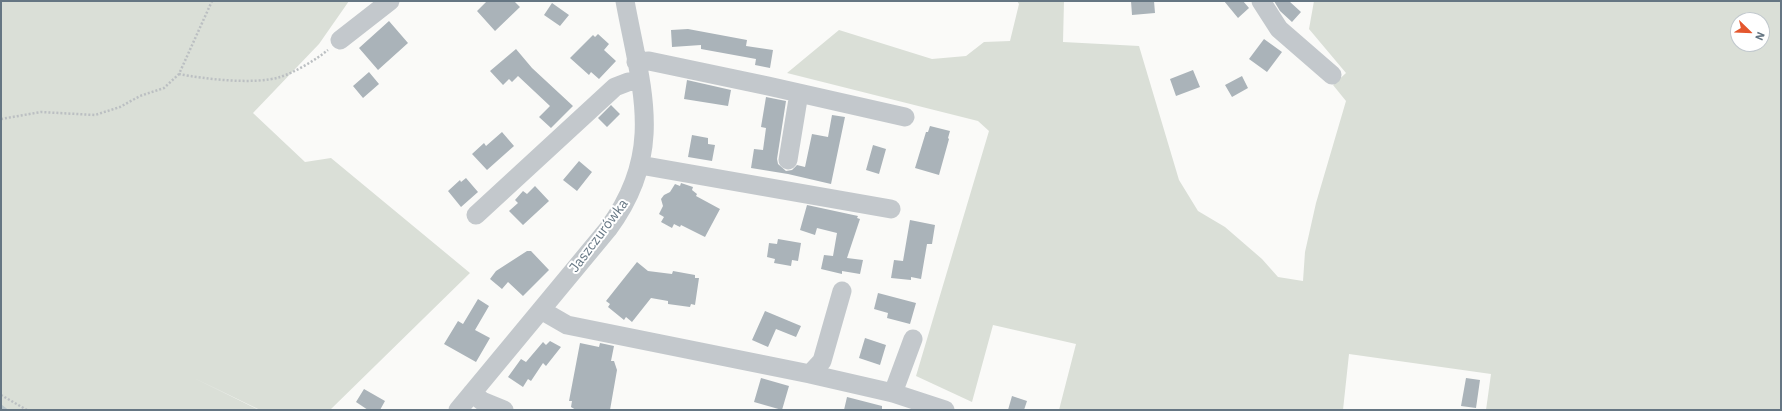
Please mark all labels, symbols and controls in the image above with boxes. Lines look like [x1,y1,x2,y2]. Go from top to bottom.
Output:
north arrow [1730,12,1770,52]
text: N [1752,30,1768,43]
street label: Jaszczurówka [566,196,632,276]

